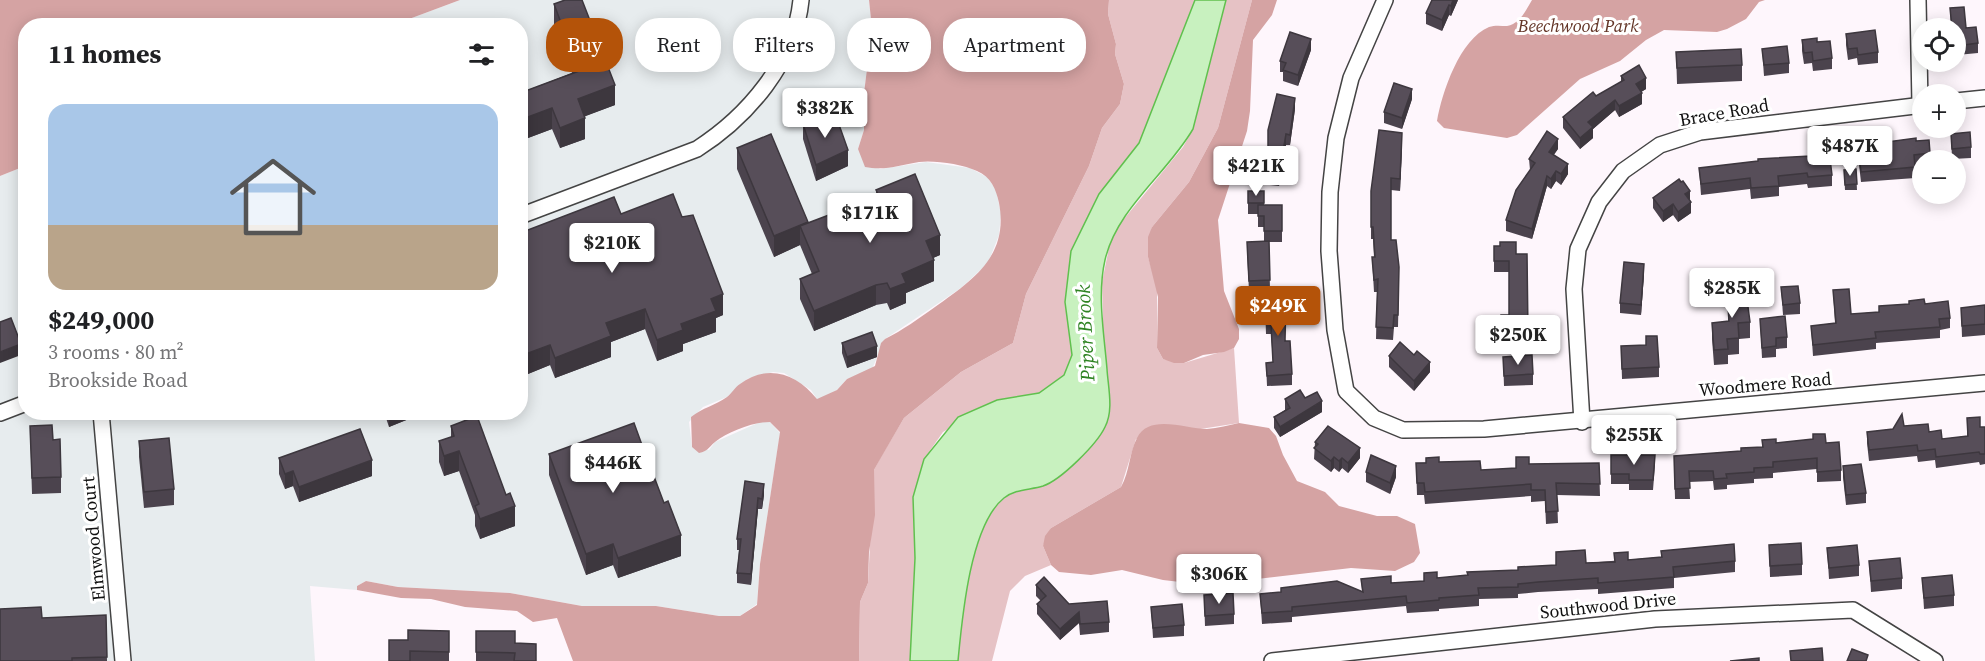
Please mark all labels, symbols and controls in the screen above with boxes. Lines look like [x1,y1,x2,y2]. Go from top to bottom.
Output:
park label: Beechwood Park [1517,13,1639,38]
chip: Buy [546,18,623,72]
chip: Rent [635,18,721,72]
chip: Filters [733,18,835,72]
chip: New [847,18,931,72]
chip: Apartment [943,18,1086,72]
map controls [1912,18,1966,204]
button: locate [1912,18,1966,72]
text: 11 homes [48,36,161,72]
icon: filters [465,38,498,71]
button: + [1912,84,1966,138]
pin: $382K [783,88,867,139]
street label: Brace Road [1677,92,1771,132]
text: $382K [796,93,854,121]
pin: $487K [1808,126,1892,177]
text: $487K [1821,131,1879,159]
icon: home [219,143,327,251]
pin: $421K [1214,146,1298,197]
button: − [1912,150,1966,204]
text: $421K [1227,151,1285,179]
pin: $171K [828,193,912,244]
text: $171K [841,198,899,226]
pin: $210K [570,223,654,274]
text: $210K [583,228,641,256]
pin: $285K [1690,268,1774,319]
text: $285K [1703,273,1761,301]
water label: Piper Brook [1068,283,1102,383]
pin: $249K [1236,286,1320,337]
text: $249K [1249,291,1307,319]
text: $249,000 [48,302,154,338]
pin: $250K [1476,315,1560,366]
text: $250K [1489,320,1547,348]
text: 3 rooms · 80 m² [48,338,184,366]
text: Brookside Road [48,366,188,394]
street label: Woodmere Road [1698,366,1832,402]
pin: $255K [1592,415,1676,466]
text: $255K [1605,420,1663,448]
pin: $446K [571,443,655,494]
text: $446K [584,448,642,476]
street label: Elmwood Court [75,476,111,602]
pin: $306K [1177,554,1261,605]
text: $306K [1190,559,1248,587]
street label: Southwood Drive [1539,585,1677,625]

